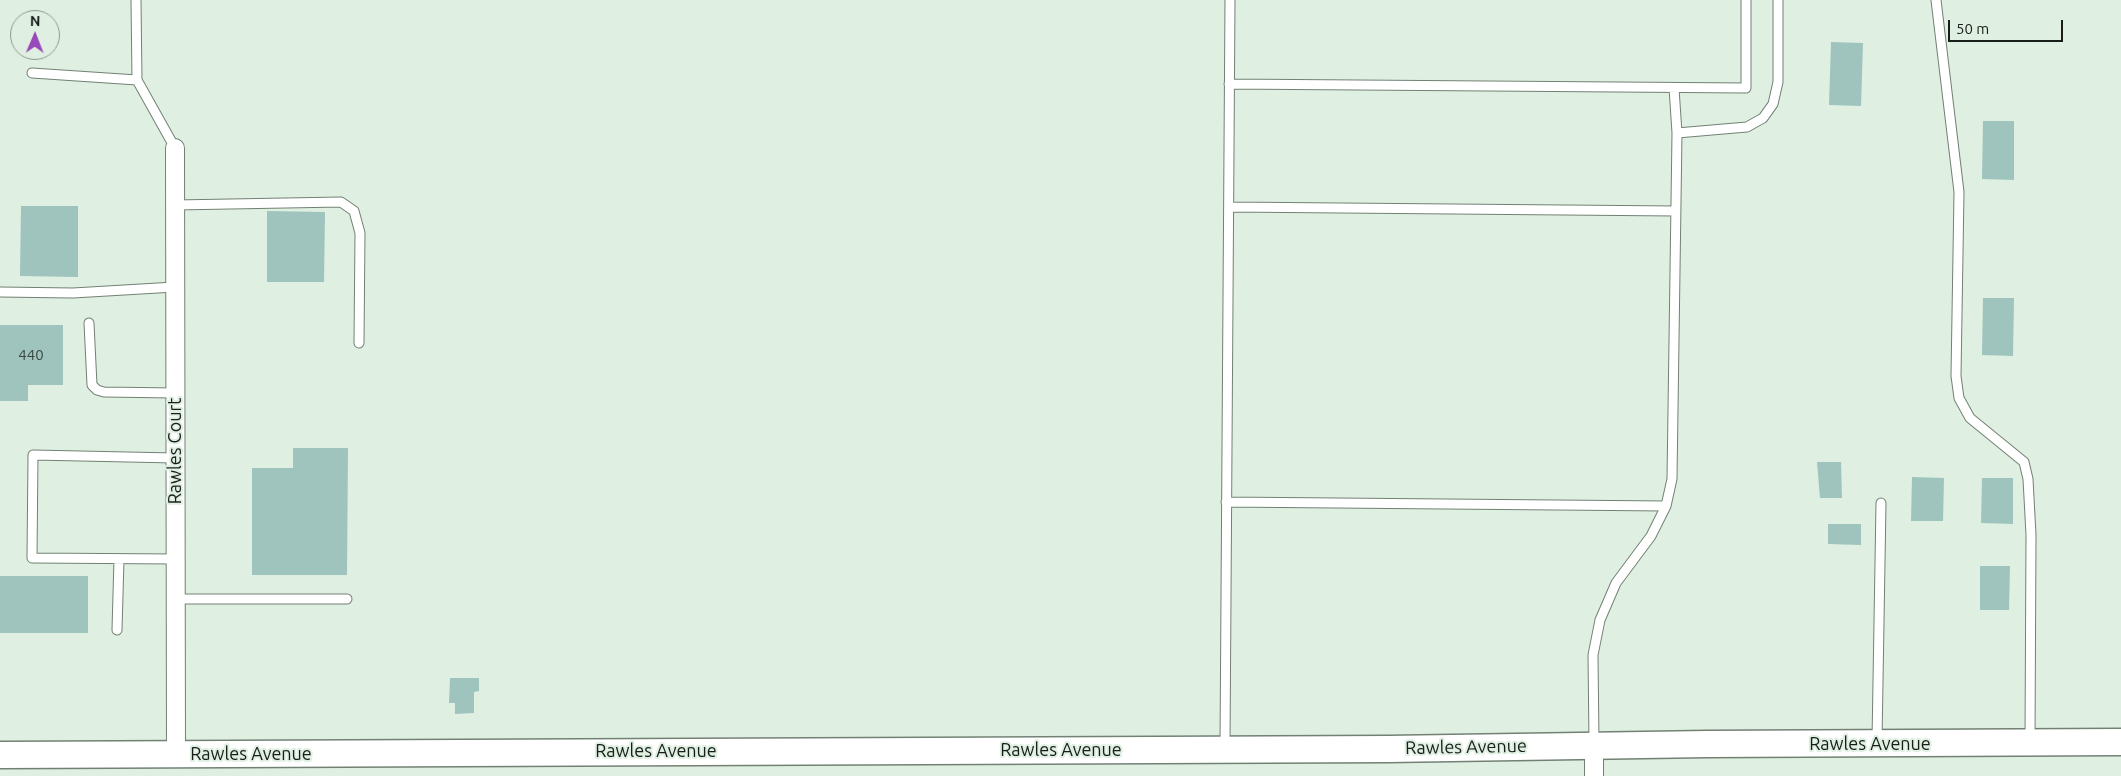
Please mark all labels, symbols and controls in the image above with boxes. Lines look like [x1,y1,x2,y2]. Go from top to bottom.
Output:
north arrow [10,10,60,60]
scale bar [1951,10,2066,42]
text: N [30,13,41,29]
text: 50 m [1956,20,1989,37]
house number: 440 [18,346,44,364]
street label: Rawles Court [164,398,186,504]
street label: Rawles Avenue [1809,733,1931,755]
street label: Rawles Avenue [1405,735,1527,759]
street label: Rawles Avenue [1000,739,1122,761]
street label: Rawles Avenue [595,740,717,762]
street label: Rawles Avenue [190,743,312,765]

